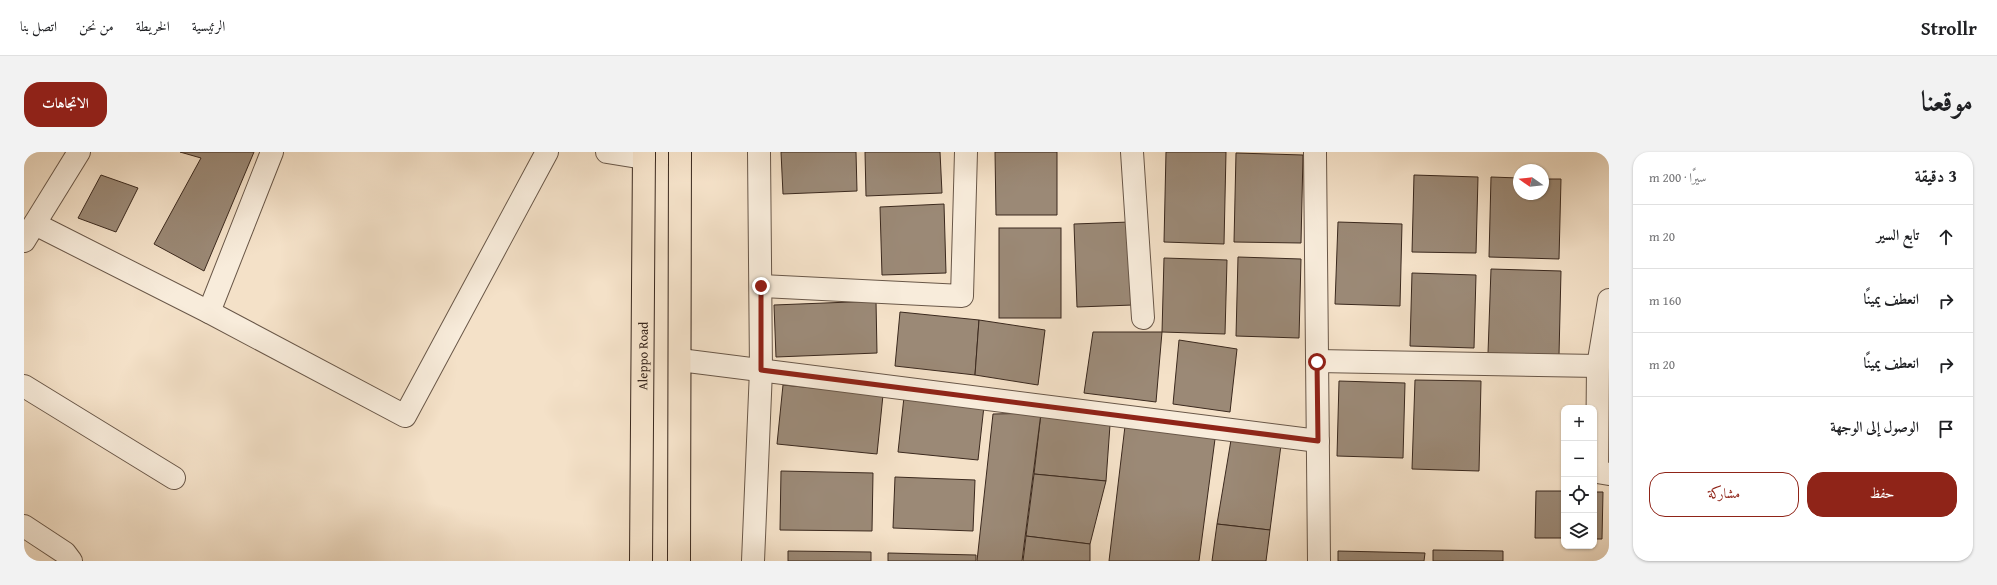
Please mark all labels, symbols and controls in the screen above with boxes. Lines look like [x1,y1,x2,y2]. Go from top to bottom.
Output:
text: Strollr [1921,14,1977,42]
text: اتصل بنا [20,16,57,36]
text: من نحن [79,16,114,36]
text: الخريطة [136,16,170,36]
text: الرئيسية [192,16,225,36]
text: موقعنا [1921,80,1973,121]
button: الاتجاهات [24,82,107,127]
text: 3 دقيقة [1915,163,1957,188]
north arrow [1513,164,1549,200]
text: سيرًا · 200 m [1649,168,1707,187]
text: تابع السير [1877,224,1919,245]
icon: ahead [1935,226,1957,248]
text: 20 m [1649,227,1675,246]
route end [752,277,770,295]
text: انعطف يمينًا [1863,288,1919,309]
icon: right [1935,290,1957,312]
text: 160 m [1649,291,1681,310]
street label: Aleppo Road [633,322,653,390]
text: انعطف يمينًا [1863,352,1919,373]
route start [1308,353,1326,371]
icon: right [1935,354,1957,376]
text: 20 m [1649,355,1675,374]
map controls [1561,405,1597,549]
button: + [1561,405,1597,441]
text: الوصول إلى الوجهة [1830,416,1919,437]
icon: arrive [1935,418,1957,440]
button: − [1561,441,1597,477]
button: مشاركة [1649,472,1799,517]
button: حفظ [1807,472,1957,517]
button: locate [1561,477,1597,513]
button: layers [1561,513,1597,549]

